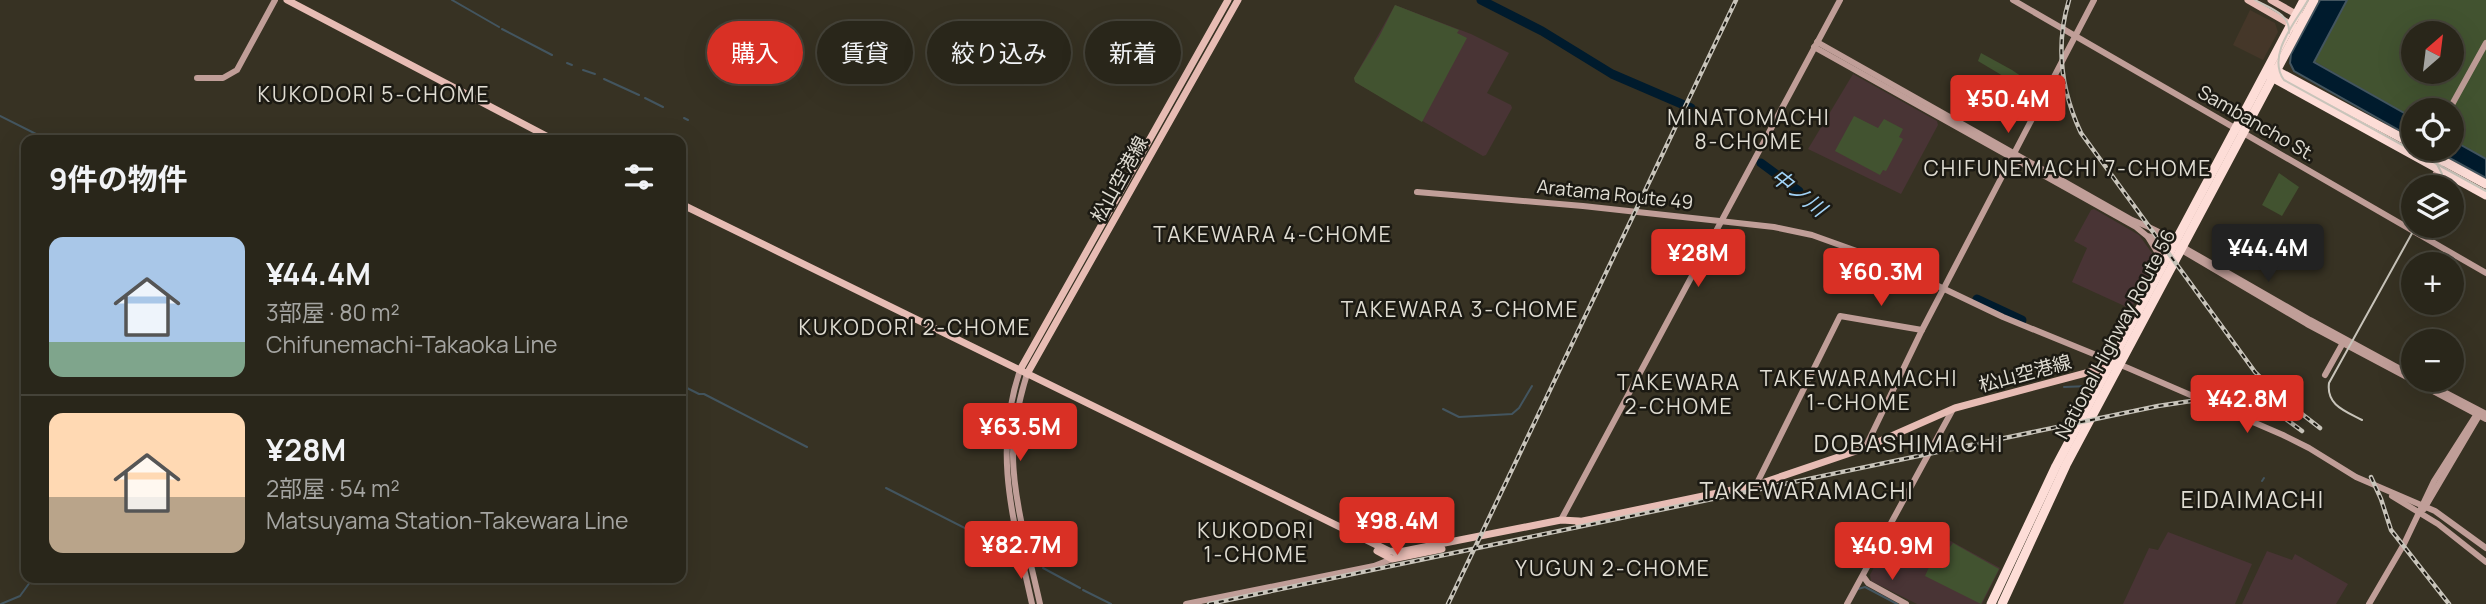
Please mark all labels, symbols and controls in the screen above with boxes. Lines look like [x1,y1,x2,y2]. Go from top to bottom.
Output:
chip: 購入 [707,21,803,84]
chip: 賃貸 [817,21,913,84]
chip: 絞り込み [927,21,1071,84]
chip: 新着 [1085,21,1181,84]
north arrow [2401,21,2464,84]
map controls [2401,21,2464,392]
pin: ¥50.4M [1951,76,2065,135]
street label: Sambancho St. [2193,79,2321,167]
district label: KUKODORI 5-CHOME [258,80,490,108]
text: ¥50.4M [1966,82,2050,114]
button: locate [2401,98,2464,161]
district label: MINATOMACHI 8-CHOME [1667,103,1831,155]
street label: 松山空港線 [1085,131,1153,227]
district label: CHIFUNEMACHI 7-CHOME [1924,154,2212,182]
text: 9件の物件 [49,158,188,199]
icon: filters [620,158,658,196]
water label: 中ノ川 [1766,162,1834,224]
street label: Aratama Route 49 [1536,173,1694,215]
button: layers [2401,175,2464,238]
district label: TAKEWARA 4-CHOME [1153,220,1393,248]
pin: ¥44.4M [2211,224,2325,284]
street label: National Highway Route 56 [2049,225,2181,443]
pin: ¥28M [1657,230,1739,289]
text: ¥44.4M [2228,231,2308,263]
text: ¥28M [1667,236,1729,268]
pin: ¥60.3M [1824,248,1938,308]
button: + [2401,252,2464,315]
text: ¥44.4M [266,253,371,294]
text: ¥60.3M [1839,255,1923,287]
icon: home [105,265,189,349]
district label: TAKEWARA 3-CHOME [1341,295,1579,323]
text: 3部屋 · 80 m² [266,296,400,328]
district label: KUKODORI 2-CHOME [799,313,1031,341]
text: Chifunemachi-Takaoka Line [266,328,557,360]
button: − [2401,329,2464,392]
street label: 松山空港線 [1976,348,2074,398]
district label: TAKEWARAMACHI 1-CHOME [1760,364,1958,416]
district label: TAKEWARA 2-CHOME [1617,368,1741,420]
pin: ¥42.8M [2190,376,2304,435]
text: ¥42.8M [2207,382,2287,414]
pin: ¥63.5M [963,404,1077,463]
text: ¥63.5M [979,410,1061,442]
district label: DOBASHIMACHI [1814,427,2004,459]
text: ¥28M [266,429,346,470]
icon: home [105,441,189,525]
text: 2部屋 · 54 m² [266,472,400,504]
district label: TAKEWARAMACHI [1699,474,1915,506]
district label: EIDAIMACHI [2181,483,2325,515]
pin: ¥98.4M [1340,498,1454,557]
text: Matsuyama Station-Takewara Line [266,504,628,536]
text: ¥98.4M [1355,504,1439,536]
district label: KUKODORI 1-CHOME [1197,516,1315,568]
pin: ¥82.7M [964,522,1078,581]
pin: ¥40.9M [1835,522,1949,582]
text: ¥82.7M [981,528,1061,560]
text: ¥40.9M [1851,529,1933,561]
district label: YUGUN 2-CHOME [1515,554,1711,582]

